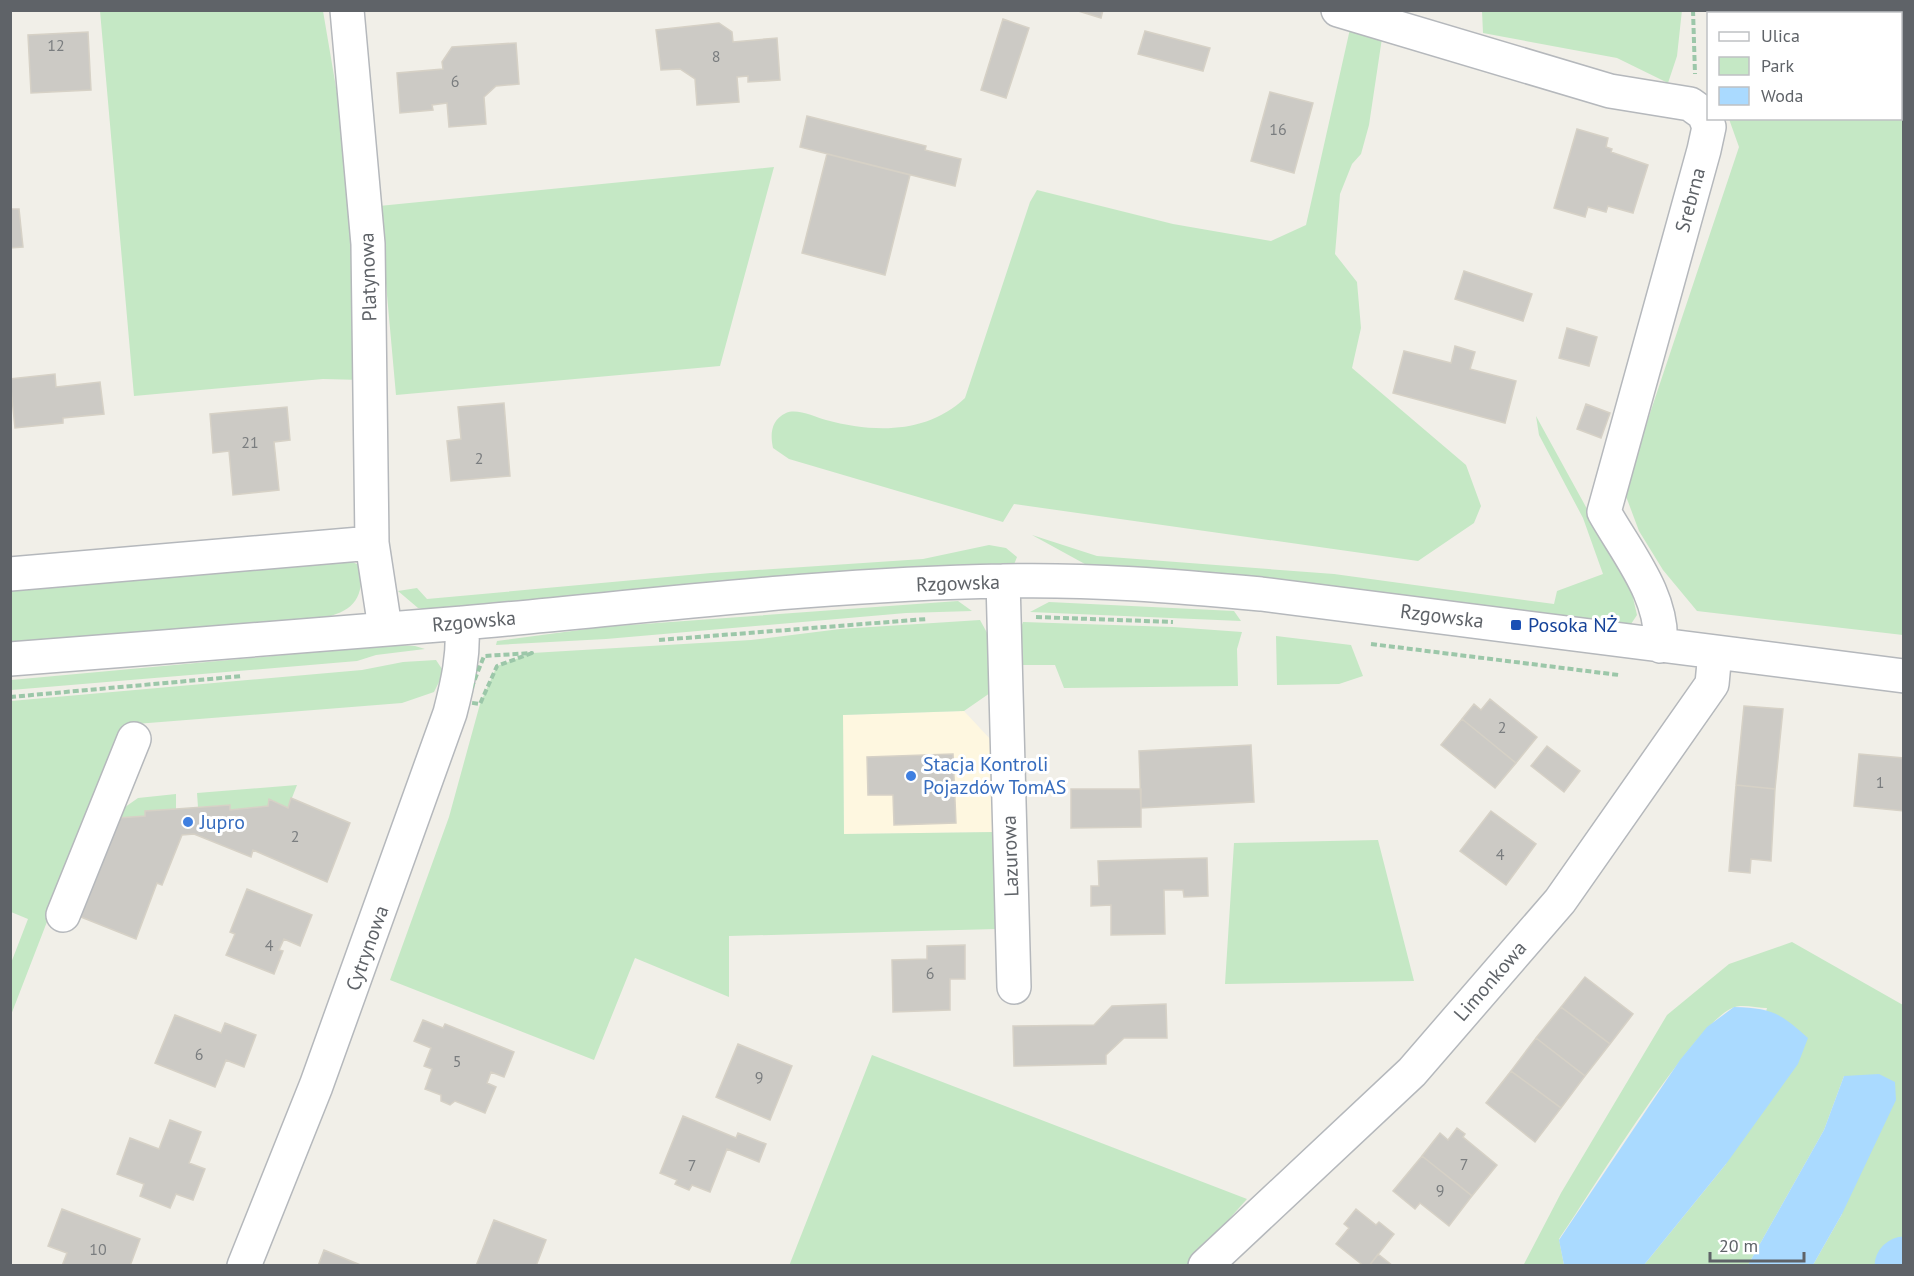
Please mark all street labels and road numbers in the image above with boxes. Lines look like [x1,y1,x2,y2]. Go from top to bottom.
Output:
street label: Srebrna [1669,165,1711,235]
street label: Platynowa [353,232,383,322]
street label: Rzgowska [916,569,1000,597]
street label: Rzgowska [1399,598,1485,634]
street label: Rzgowska [431,604,517,638]
street label: Lazurowa [996,815,1024,897]
street label: Cytrynowa [340,902,394,994]
street label: Limonkowa [1448,935,1532,1027]

